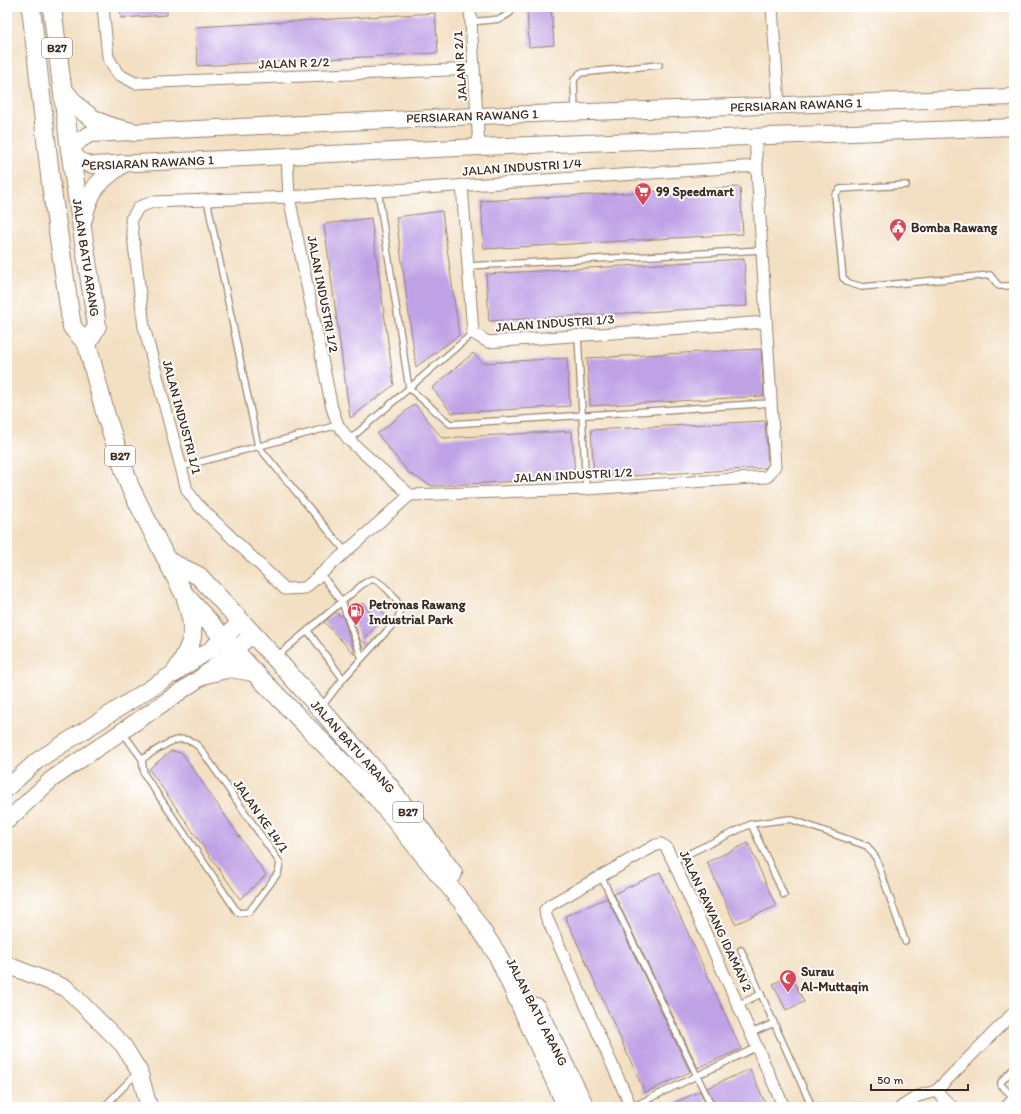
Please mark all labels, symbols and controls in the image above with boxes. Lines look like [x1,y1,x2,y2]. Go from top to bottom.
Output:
street label: JALAN R 2/1 [450,30,470,102]
road number: B27 [42,38,72,58]
street label: JALAN R 2/2 [258,54,330,72]
street label: PERSIARAN RAWANG 1 [730,95,862,115]
street label: PERSIARAN RAWANG 1 [406,106,538,126]
street label: PERSIARAN RAWANG 1 [80,152,214,173]
street label: JALAN INDUSTRI 1/4 [462,155,582,179]
supermarket icon: 99 Speedmart [633,181,653,206]
place label: 99 Speedmart [656,184,734,200]
street label: JALAN BATU ARANG [70,198,103,318]
public building icon: Bomba Rawang [888,217,908,242]
place label: Bomba Rawang [911,220,998,236]
street label: JALAN INDUSTRI 1/2 [304,234,342,354]
street label: JALAN INDUSTRI 1/3 [495,311,615,335]
street label: JALAN INDUSTRI 1/1 [159,358,205,476]
road number: B27 [105,446,135,466]
street label: JALAN INDUSTRI 1/2 [513,464,633,486]
place label: Petronas Rawang Industrial Park [369,597,466,627]
fuel station icon: Petronas Rawang Industrial Park [346,601,366,626]
street label: JALAN BATU ARANG [308,697,399,795]
street label: JALAN KE 14/1 [231,777,291,855]
road number: B27 [393,802,423,822]
street label: JALAN RAWANG IDAMAN 2 [677,848,755,994]
street label: JALAN BATU ARANG [503,956,571,1068]
place label: Surau Al-Muttaqin [800,964,869,995]
mosque icon: Surau Al-Muttaqin [778,968,798,993]
scale bar [871,1066,968,1092]
text: 50 m [877,1073,903,1087]

